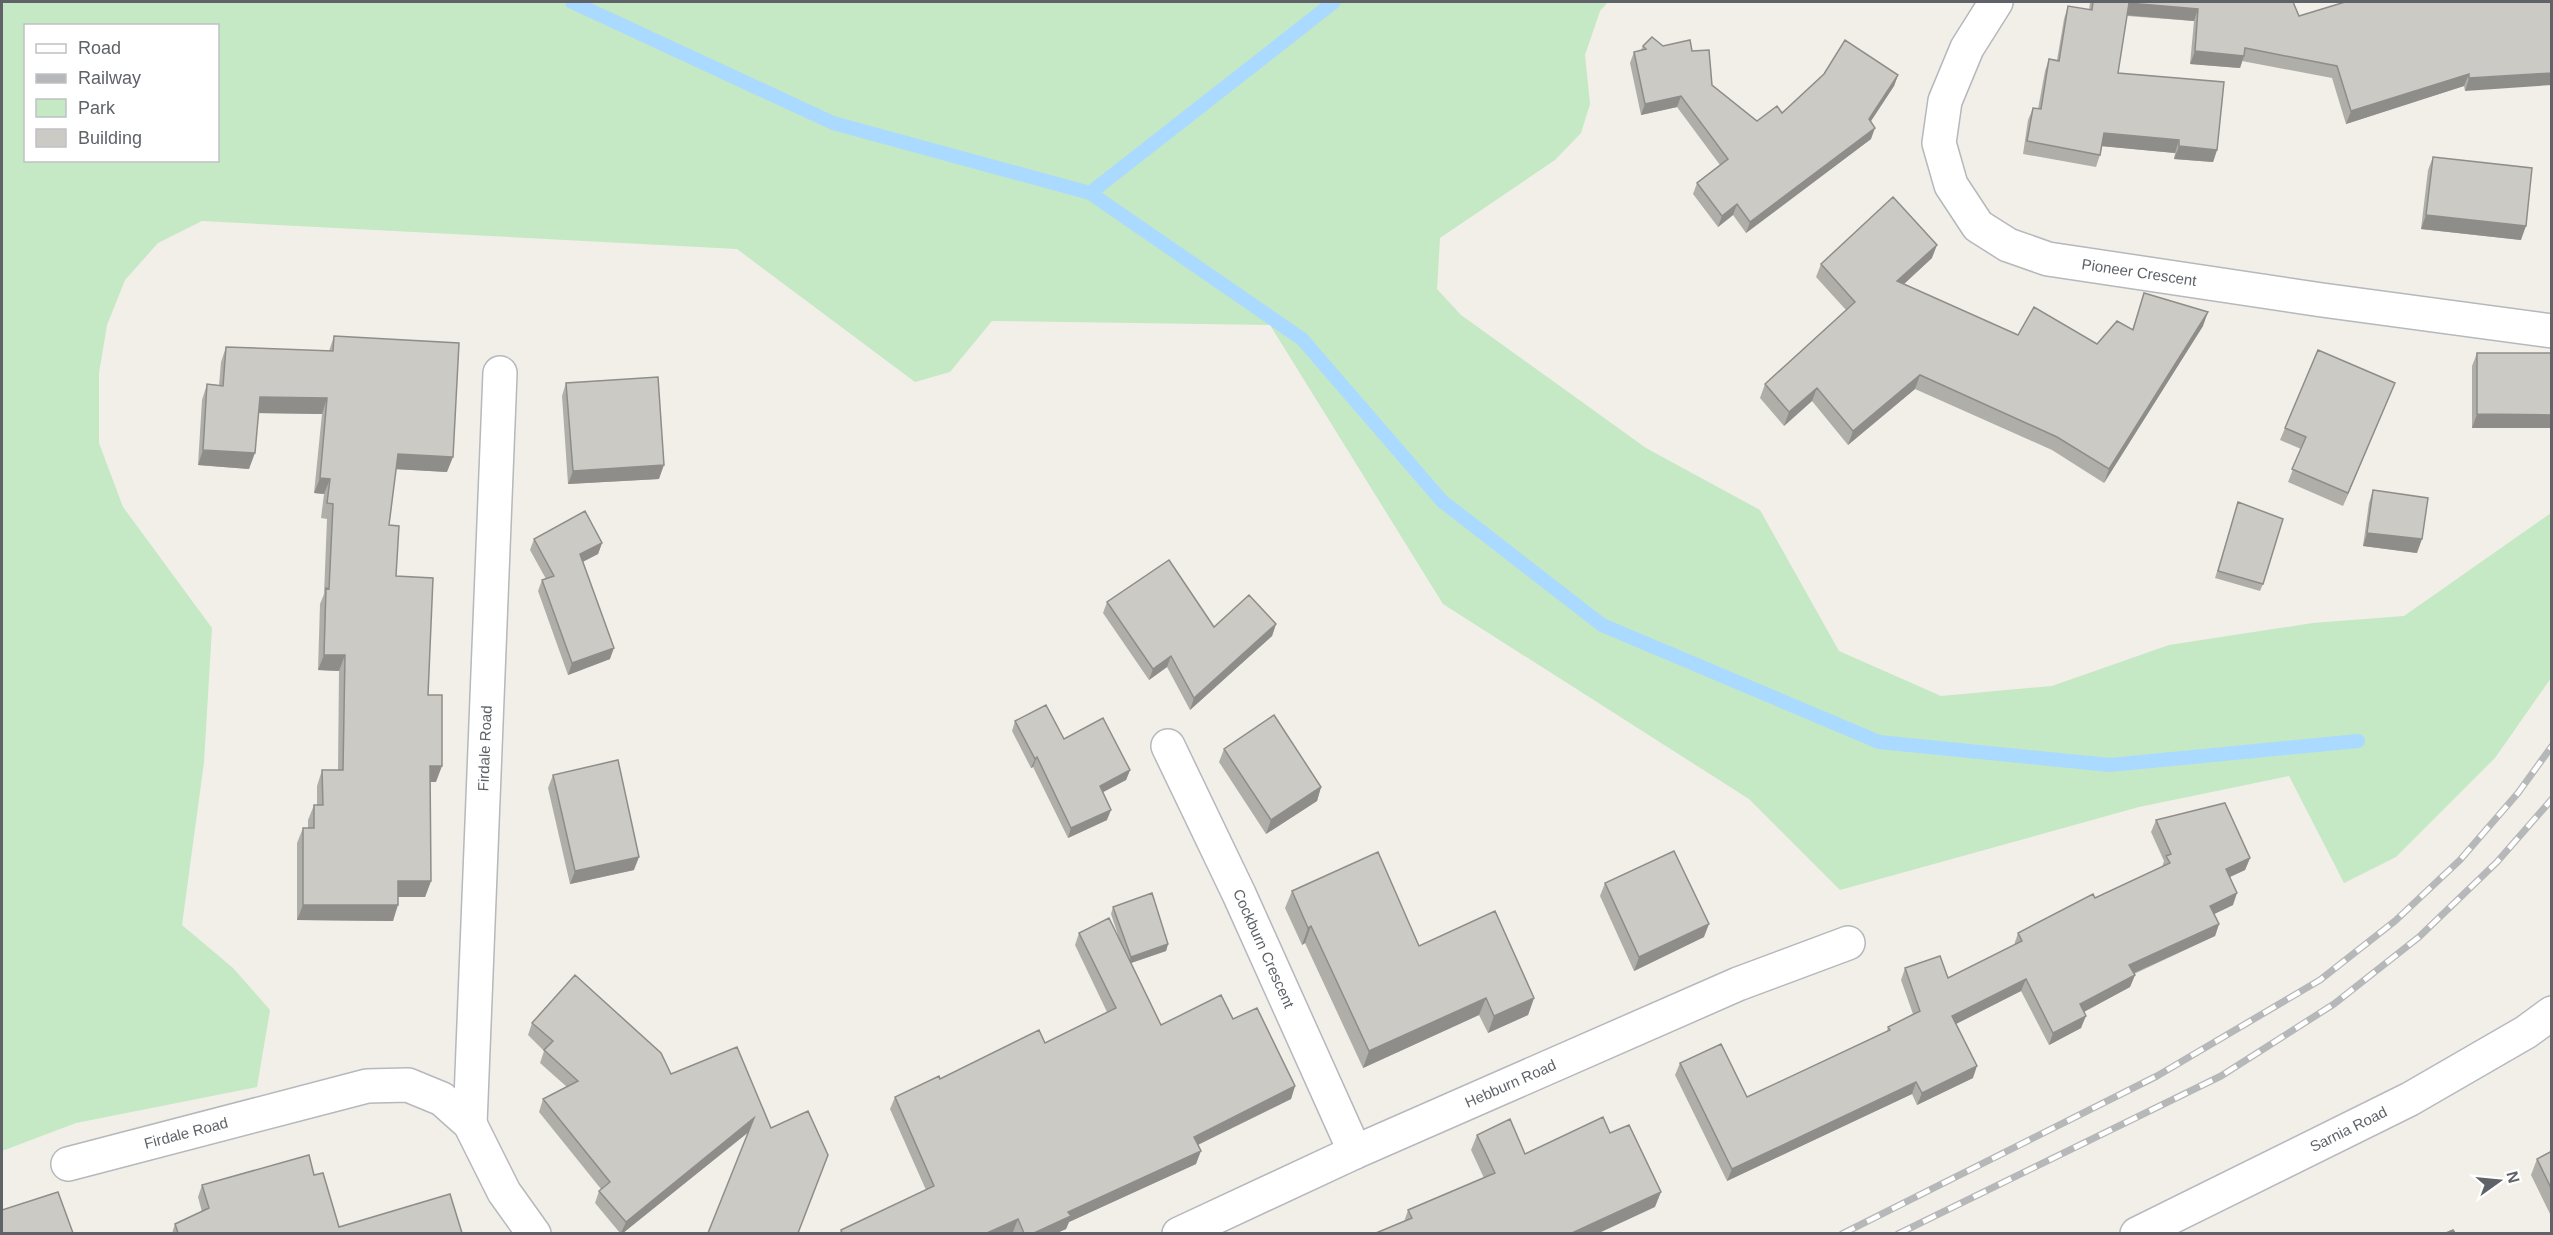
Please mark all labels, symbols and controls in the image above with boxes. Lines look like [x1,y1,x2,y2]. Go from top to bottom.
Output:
legend [24,24,219,162]
text: Road [78,38,121,58]
text: Railway [78,68,141,88]
text: Park [78,98,116,118]
text: Building [78,128,142,148]
street label: Pioneer Crescent [2081,255,2199,289]
street label: Firdale Road [474,705,495,792]
street label: Cockburn Crescent [1230,886,1298,1011]
street label: Hebburn Road [1462,1056,1558,1111]
street label: Sarnia Road [2307,1103,2389,1155]
street label: Firdale Road [142,1114,230,1152]
north arrow [2469,1151,2529,1211]
text: N [2503,1169,2523,1185]

